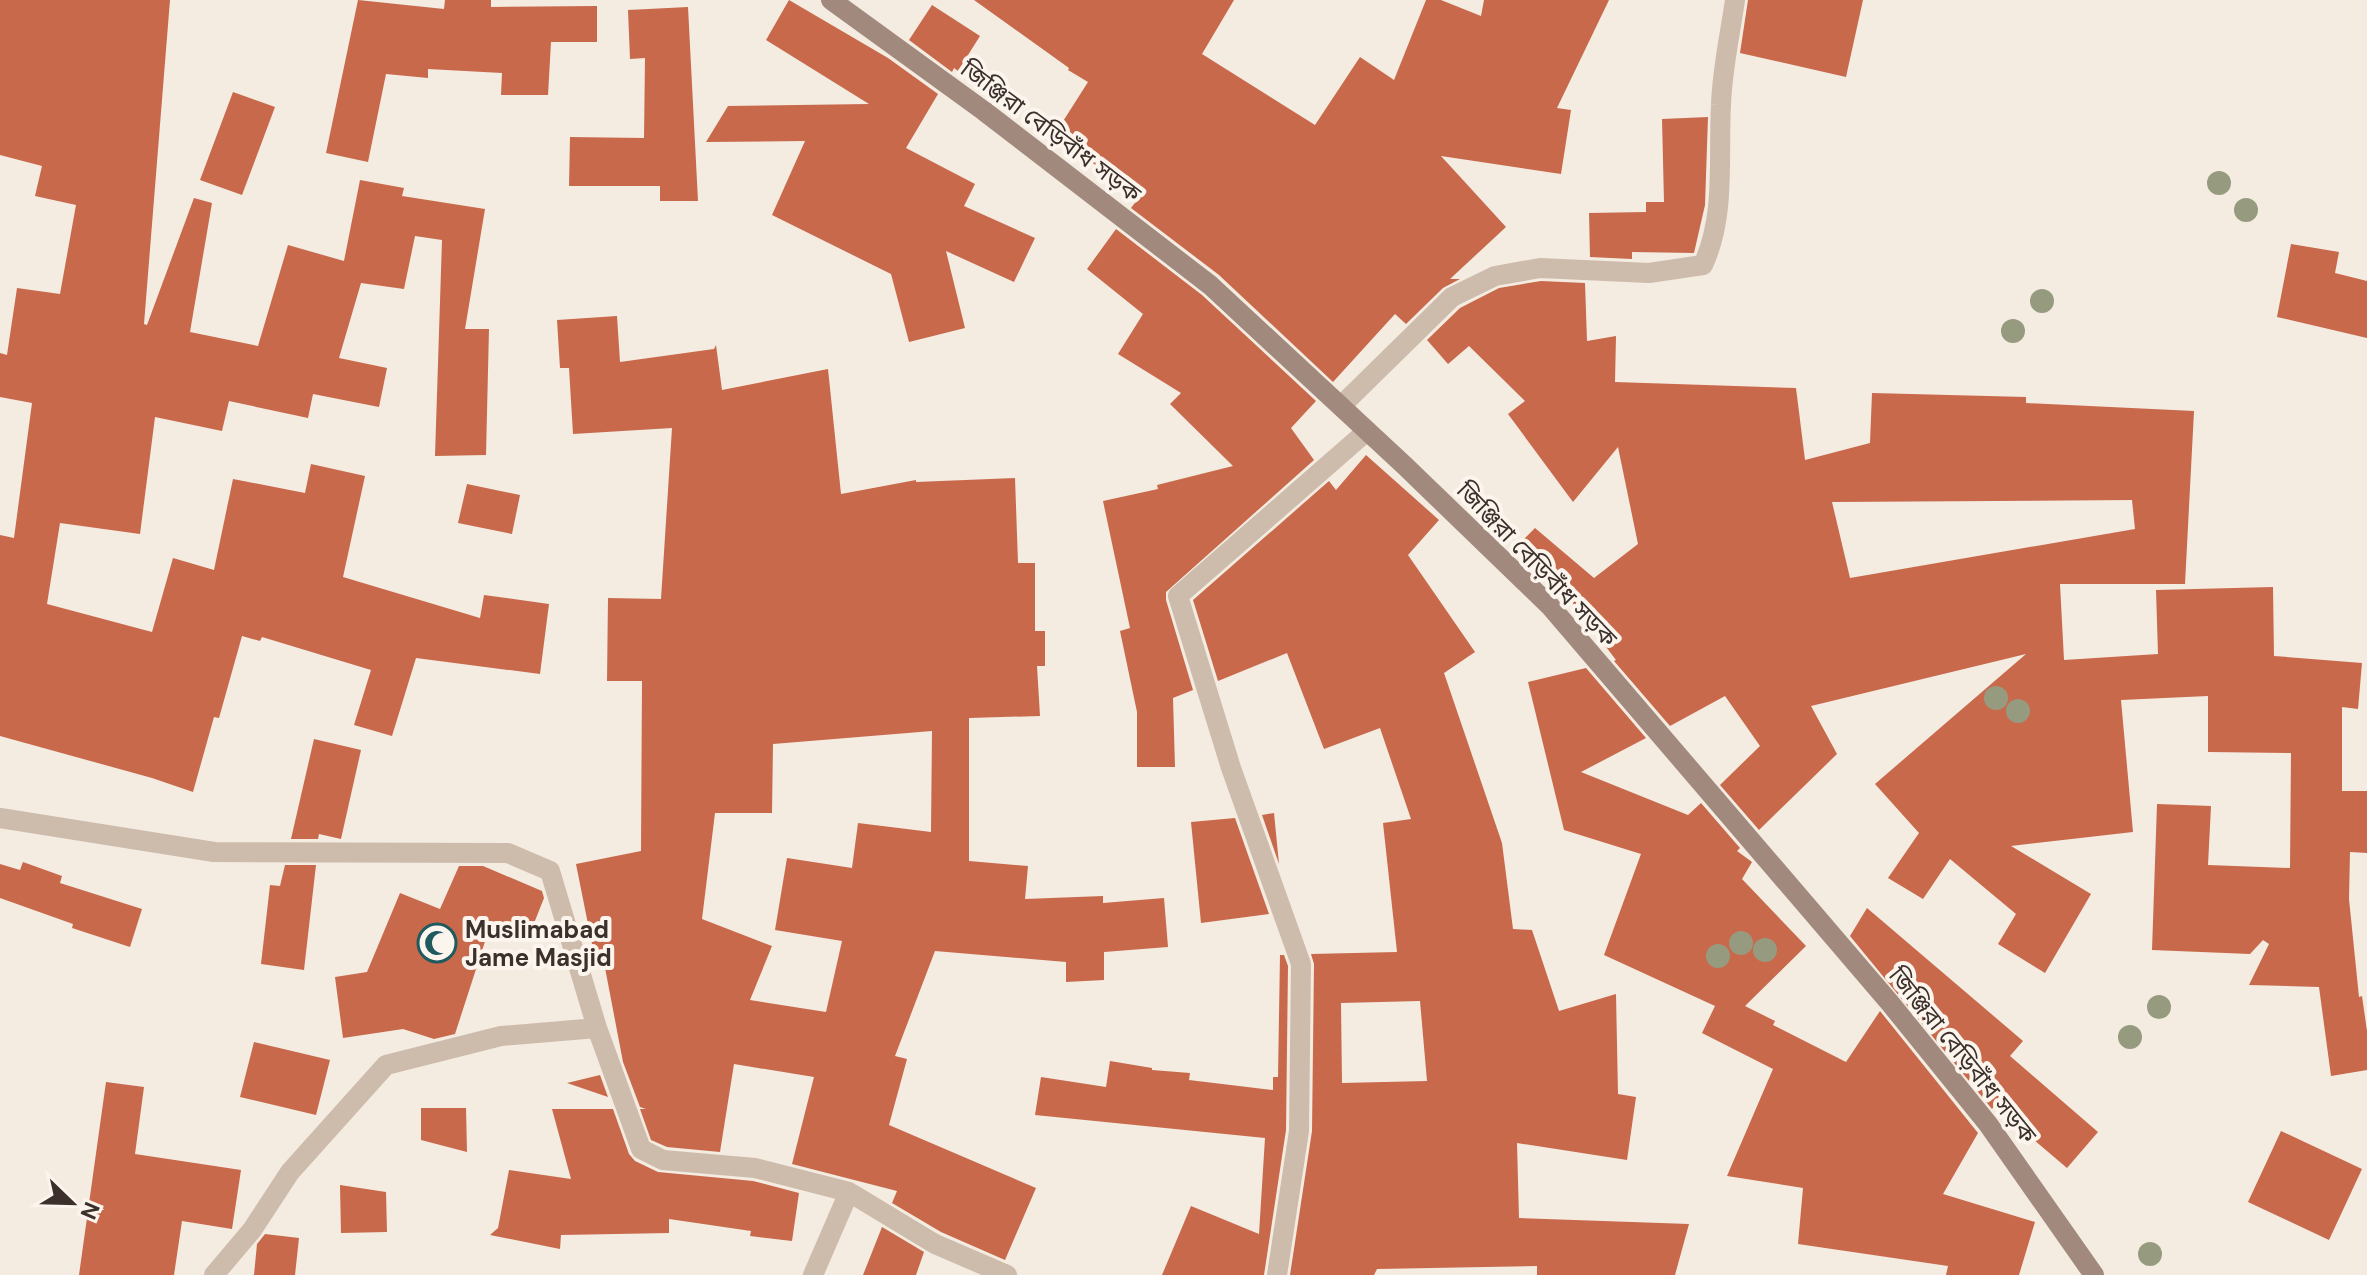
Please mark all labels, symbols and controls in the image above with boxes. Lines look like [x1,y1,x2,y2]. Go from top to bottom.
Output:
street label: জিঞ্জিরা বেড়িবাঁধ সড়ক [954,52,1148,209]
street label: জিঞ্জিরা বেড়িবাঁধ সড়ক [1449,474,1624,654]
place label: Muslimabad Jame Masjid [465,914,612,973]
mosque icon: Muslimabad Jame Masjid [416,922,458,964]
street label: জিঞ্জিরা বেড়িবাঁধ সড়ক [1882,960,2044,1150]
north arrow [32,1163,112,1243]
text: N [73,1198,106,1224]

